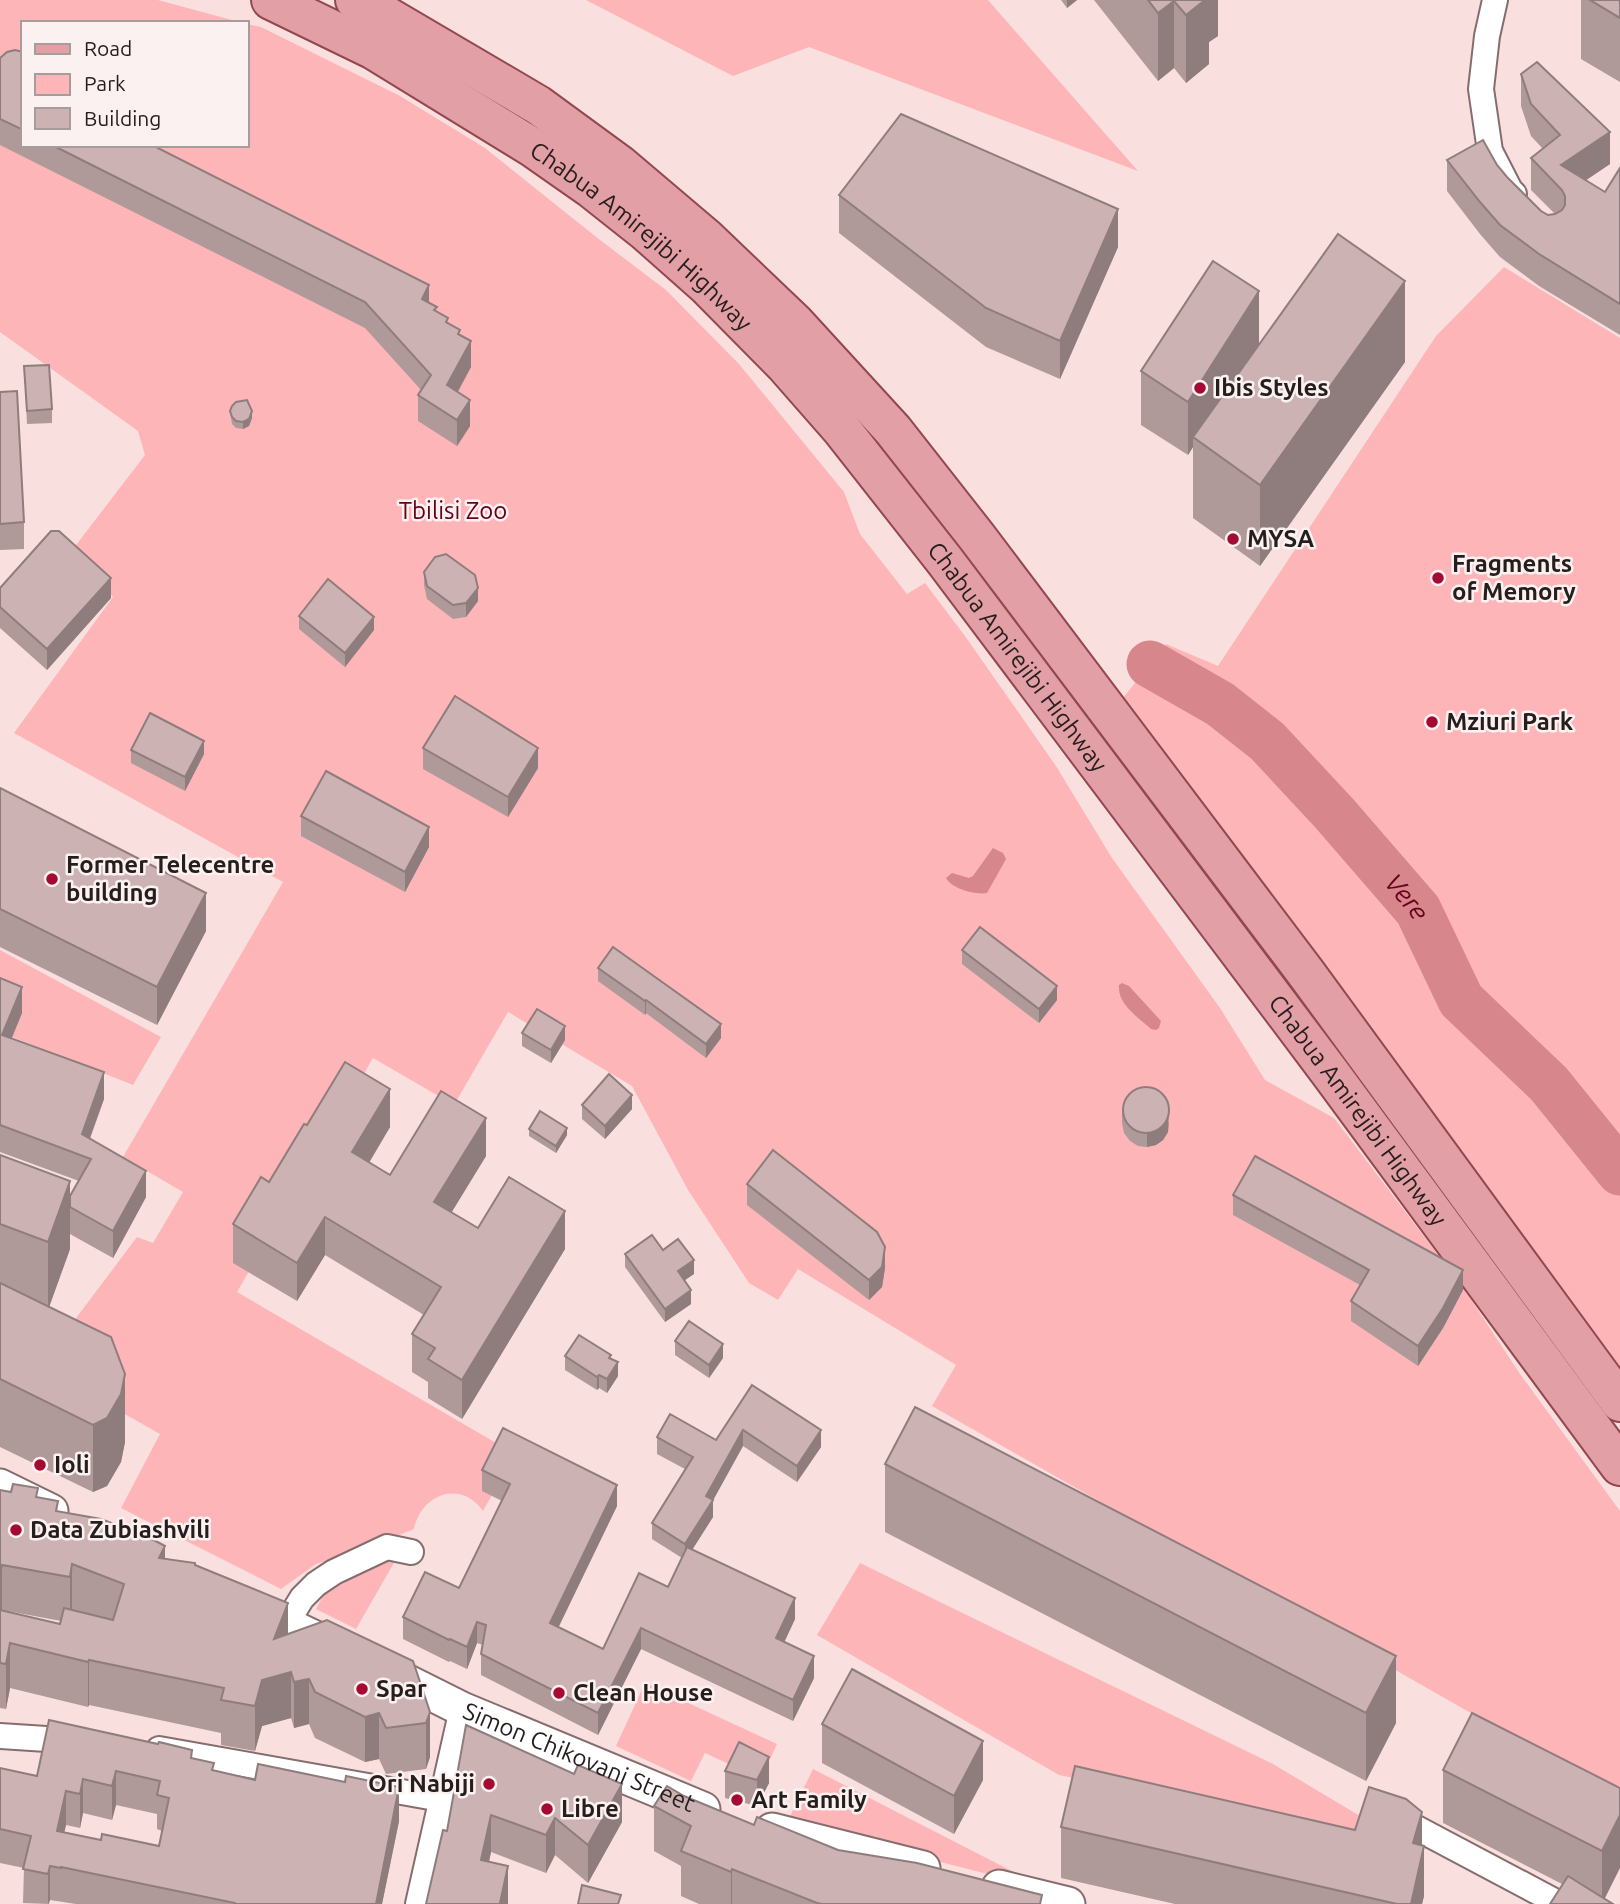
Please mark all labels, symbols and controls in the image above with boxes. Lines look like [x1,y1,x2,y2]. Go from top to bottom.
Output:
legend [21,21,248,147]
text: Road [84,36,132,60]
text: Park [84,71,126,95]
text: Building [84,106,161,130]
street label: Chabua Amirejibi Highway [525,136,758,336]
place label: Ibis Styles [1214,374,1329,401]
marker: Ibis Styles [1192,380,1208,396]
park label: Tbilisi Zoo [399,497,507,524]
place label: MYSA [1247,525,1314,552]
marker: MYSA [1225,531,1241,547]
street label: Chabua Amirejibi Highway [922,537,1113,777]
place label: Fragments of Memory [1452,550,1576,605]
marker: Fragments of Memory [1430,570,1446,586]
place label: Mziuri Park [1446,708,1574,735]
marker: Mziuri Park [1424,714,1440,730]
place label: Former Telecentre building [66,851,274,906]
water label: Vere [1379,868,1435,924]
marker: Former Telecentre building [44,871,60,887]
street label: Chabua Amirejibi Highway [1263,990,1453,1231]
place label: Ioli [54,1451,90,1478]
marker: Ioli [32,1457,48,1473]
place label: Data Zubiashvili [30,1516,210,1543]
marker: Data Zubiashvili [8,1522,24,1538]
place label: Spar [376,1675,427,1702]
place label: Clean House [573,1679,713,1706]
marker: Spar [354,1681,370,1697]
marker: Clean House [551,1685,567,1701]
street label: Simon Chikovani Street [459,1697,700,1817]
place label: Ori Nabiji [368,1770,475,1797]
marker: Ori Nabiji [481,1776,497,1792]
place label: Art Family [751,1786,867,1813]
marker: Art Family [729,1792,745,1808]
place label: Libre [561,1795,619,1822]
marker: Libre [539,1801,555,1817]

